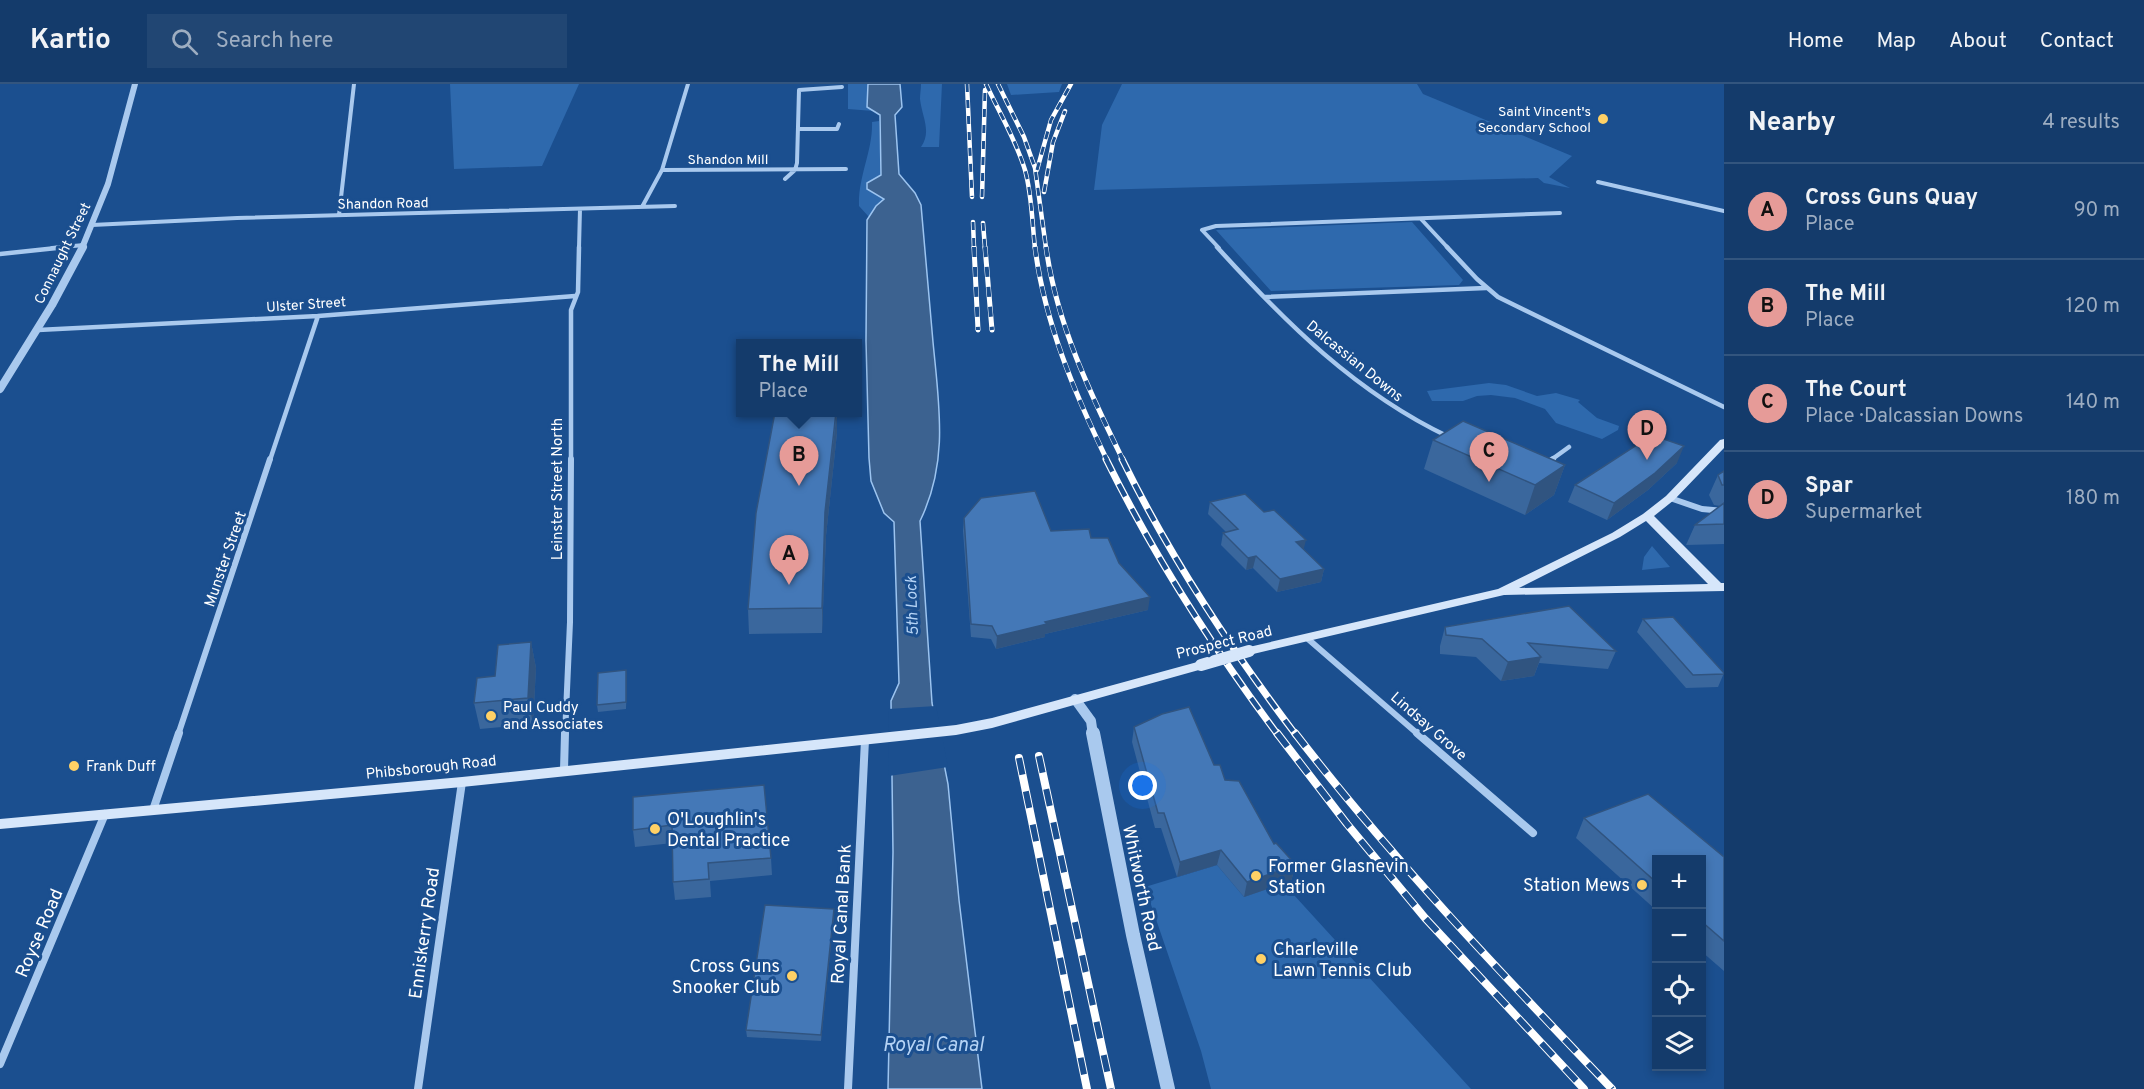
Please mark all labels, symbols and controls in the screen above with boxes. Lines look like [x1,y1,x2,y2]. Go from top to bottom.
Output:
search box [147,14,567,68]
text: Kartio [30,23,111,59]
icon: search [168,25,201,58]
text: Search here [216,28,333,55]
text: Home [1788,28,1844,55]
text: Map [1877,28,1916,55]
text: About [1949,28,2007,55]
text: Contact [2040,28,2114,55]
place label: Saint Vincent's Secondary School [1478,104,1591,137]
text: Nearby [1748,107,1836,140]
text: 4 results [2043,110,2120,136]
marker: Saint Vincent's Secondary School [1596,112,1610,126]
street label: Shandon Mill [688,152,768,169]
text: Cross Guns Quay [1805,185,1978,212]
street label: Shandon Road [337,195,429,214]
text: A [1760,198,1775,224]
text: 90 m [2074,198,2120,224]
street label: Connaught Street [31,200,95,307]
text: Place [1805,212,1855,238]
text: The Mill [1805,281,1886,308]
street label: Ulster Street [266,294,347,317]
text: B [1761,294,1774,320]
text: 120 m [2066,294,2120,320]
text: Place [1805,308,1855,334]
street label: Dalcassian Downs [1302,317,1406,407]
popup [736,339,862,417]
text: The Mill [759,352,839,379]
text: The Court [1805,377,1907,404]
text: Place [759,379,808,405]
text: C [1761,390,1774,416]
text: 140 m [2066,390,2120,416]
text: Place · Dalcassian Downs [1805,404,2023,430]
pin: D [1628,410,1666,460]
street label: Leinster Street North [549,418,568,560]
pin: C [1470,432,1508,482]
pin: B [780,436,818,486]
text: Spar [1805,473,1853,500]
text: D [1760,486,1775,512]
text: 180 m [2066,486,2120,512]
text: Supermarket [1805,500,1922,526]
street label: Munster Street [201,509,252,610]
pin: A [770,536,808,585]
water label: 5th Lock [902,575,924,636]
street label: Prospect Road [1174,622,1274,665]
street label: Lindsay Grove [1386,689,1470,766]
place label: Paul Cuddy and Associates [503,699,603,735]
marker: Paul Cuddy and Associates [484,709,498,723]
street label: Phibsborough Road [365,752,497,785]
place label: Frank Duff [86,758,156,777]
marker: Frank Duff [67,759,81,773]
your location [1128,771,1157,800]
place label: O'Loughlin's Dental Practice [667,809,790,853]
marker: O'Loughlin's Dental Practice [648,822,662,836]
street label: Whitworth Road [1116,823,1165,954]
street label: Royal Canal Bank [827,843,858,985]
map controls [1652,855,1706,1071]
button: + [1652,855,1706,909]
place label: Former Glasnevin Station [1268,856,1409,900]
street label: Enniskerry Road [405,866,446,1000]
marker: Former Glasnevin Station [1249,869,1263,883]
place label: Station Mews [1523,875,1630,898]
marker: Station Mews [1635,878,1649,892]
street label: Royse Road [11,886,69,982]
button: − [1652,909,1706,963]
place label: Charleville Lawn Tennis Club [1273,939,1412,983]
marker: Charleville Lawn Tennis Club [1254,952,1268,966]
place label: Cross Guns Snooker Club [672,956,780,1000]
button: locate [1652,963,1706,1017]
marker: Cross Guns Snooker Club [785,969,799,983]
button: layers [1652,1017,1706,1071]
water label: Royal Canal [882,1033,984,1059]

